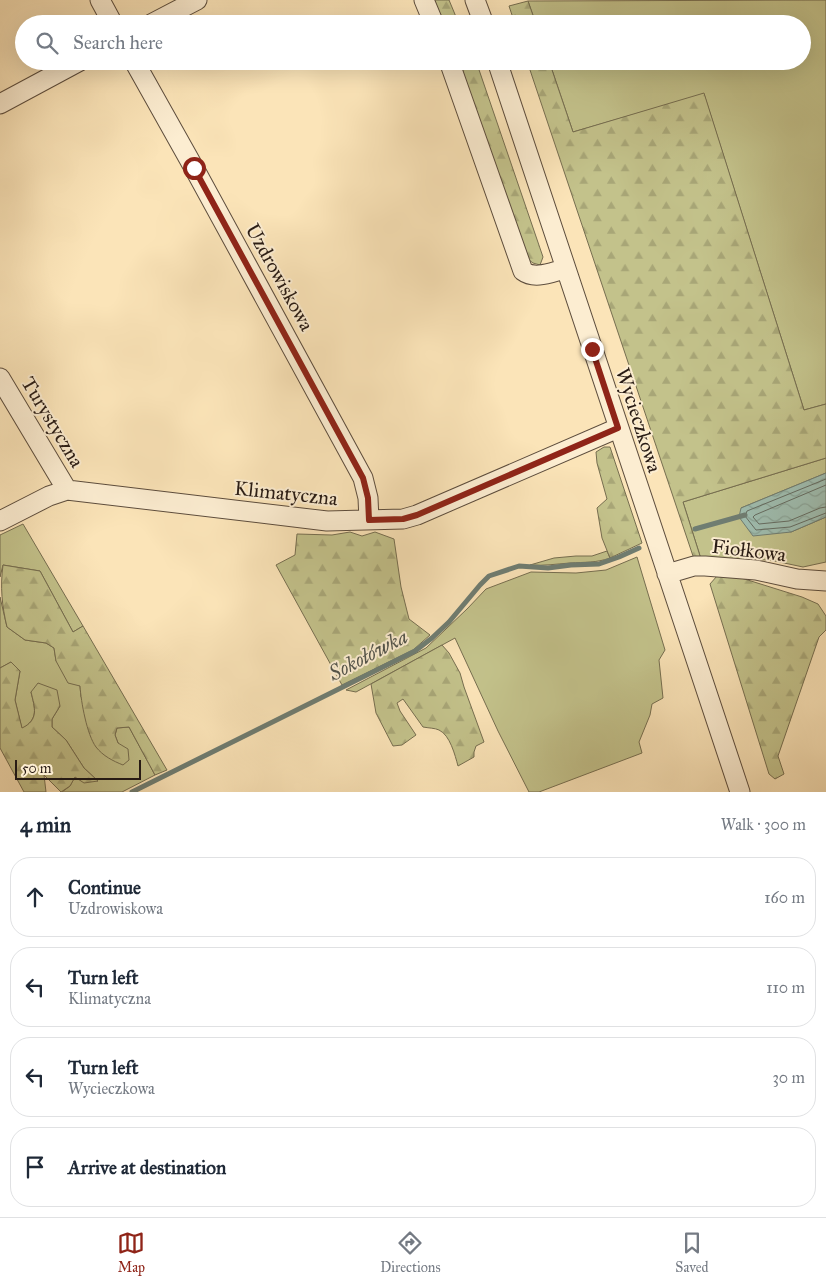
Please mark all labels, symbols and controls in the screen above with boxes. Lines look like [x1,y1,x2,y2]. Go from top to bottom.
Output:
search box [15,15,811,70]
icon: search [33,29,61,57]
text: Search here [73,31,163,54]
route start [183,157,206,180]
street label: Uzdrowiskowa [241,219,320,335]
route end [581,338,604,361]
street label: Wycieczkowa [611,365,667,476]
street label: Turystyczna [17,372,90,472]
street label: Klimatyczna [233,476,339,510]
street label: Fiołkowa [710,534,788,567]
water label: Sokołówka [323,623,412,687]
scale bar [15,757,141,780]
text: 50 m [22,760,51,777]
text: 4 min [20,812,71,838]
text: Walk · 300 m [721,815,806,834]
text: Continue [68,876,141,899]
icon: ahead [21,883,49,911]
text: 160 m [764,888,805,907]
text: Uzdrowiskowa [68,899,163,918]
text: Turn left [68,966,138,989]
icon: left [21,973,49,1001]
text: 110 m [766,978,805,997]
text: Klimatyczna [68,989,151,1008]
text: Turn left [68,1056,138,1079]
icon: left [21,1063,49,1091]
text: 30 m [772,1068,805,1087]
text: Wycieczkowa [68,1079,155,1098]
icon: arrive [21,1153,49,1181]
text: Arrive at destination [68,1156,226,1179]
tab: Map [117,1229,145,1276]
tab: Directions [380,1229,441,1276]
tab: Saved [675,1229,709,1276]

